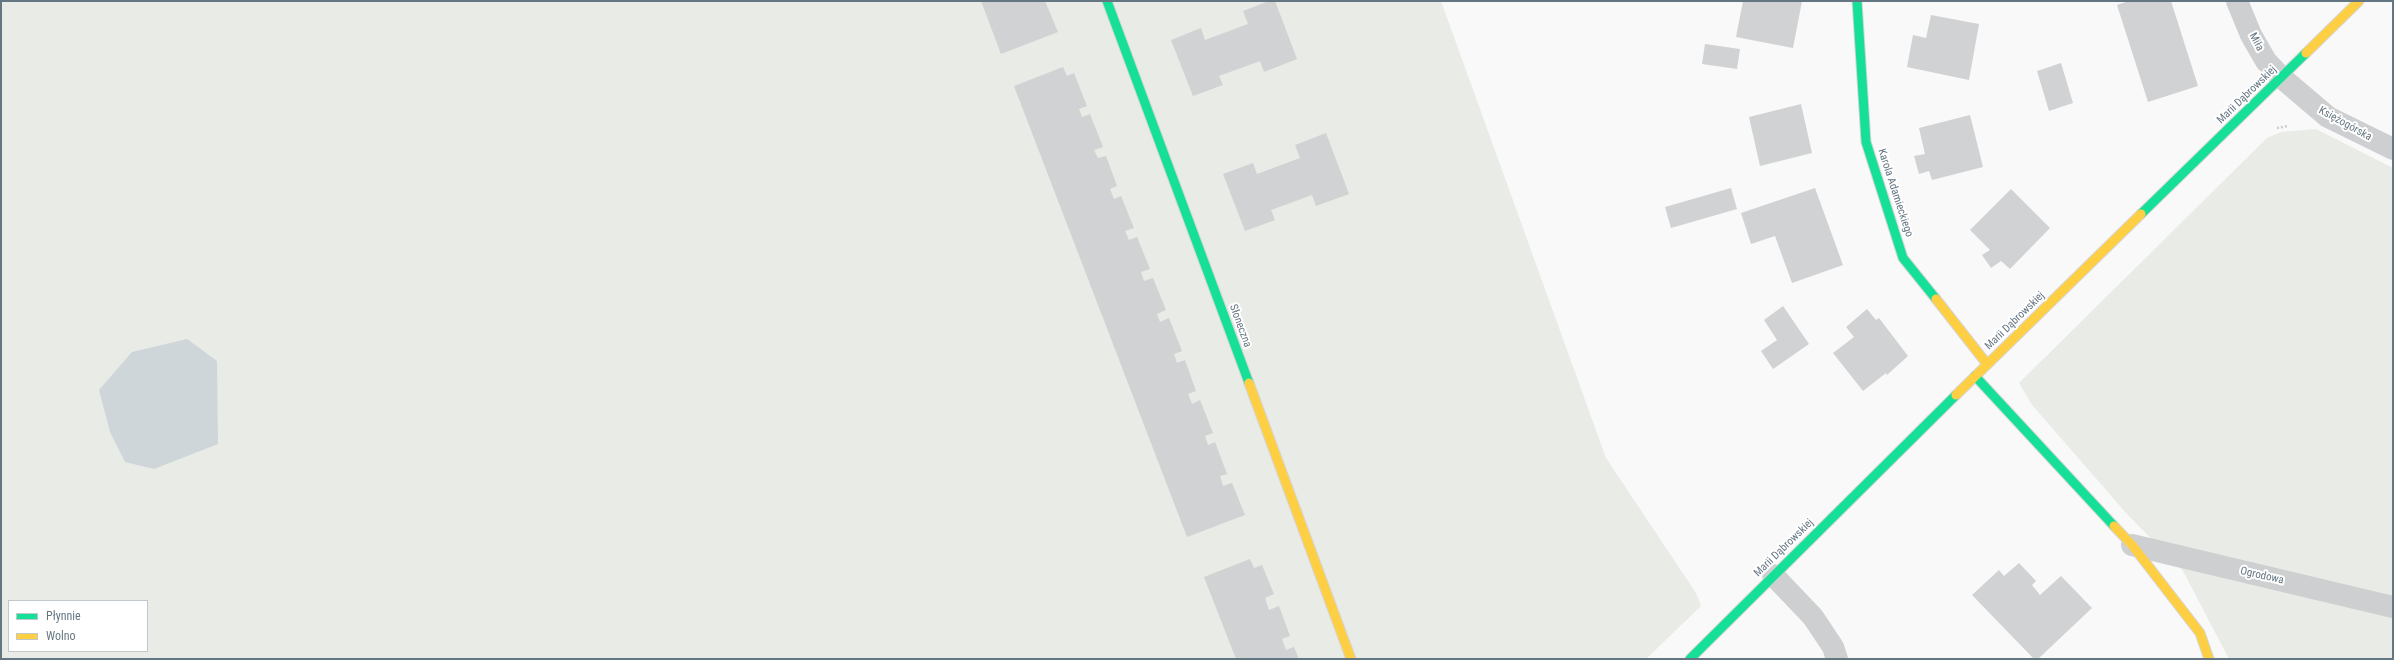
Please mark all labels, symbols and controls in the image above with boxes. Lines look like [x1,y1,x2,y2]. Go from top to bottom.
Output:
street label: Miła [2246,31,2266,53]
street label: Marii Dąbrowskiej [2215,63,2279,127]
street label: Księżogórska [2316,104,2374,144]
street label: Karola Adamieckiego [1875,147,1915,239]
street label: Marii Dąbrowskiej [1983,289,2047,353]
street label: Słoneczna [1226,303,1254,349]
street label: Marii Dąbrowskiej [1752,516,1816,580]
street label: Ogrodowa [2239,565,2285,587]
legend [8,600,148,652]
text: Płynnie [46,609,81,623]
text: Wolno [46,629,76,643]

